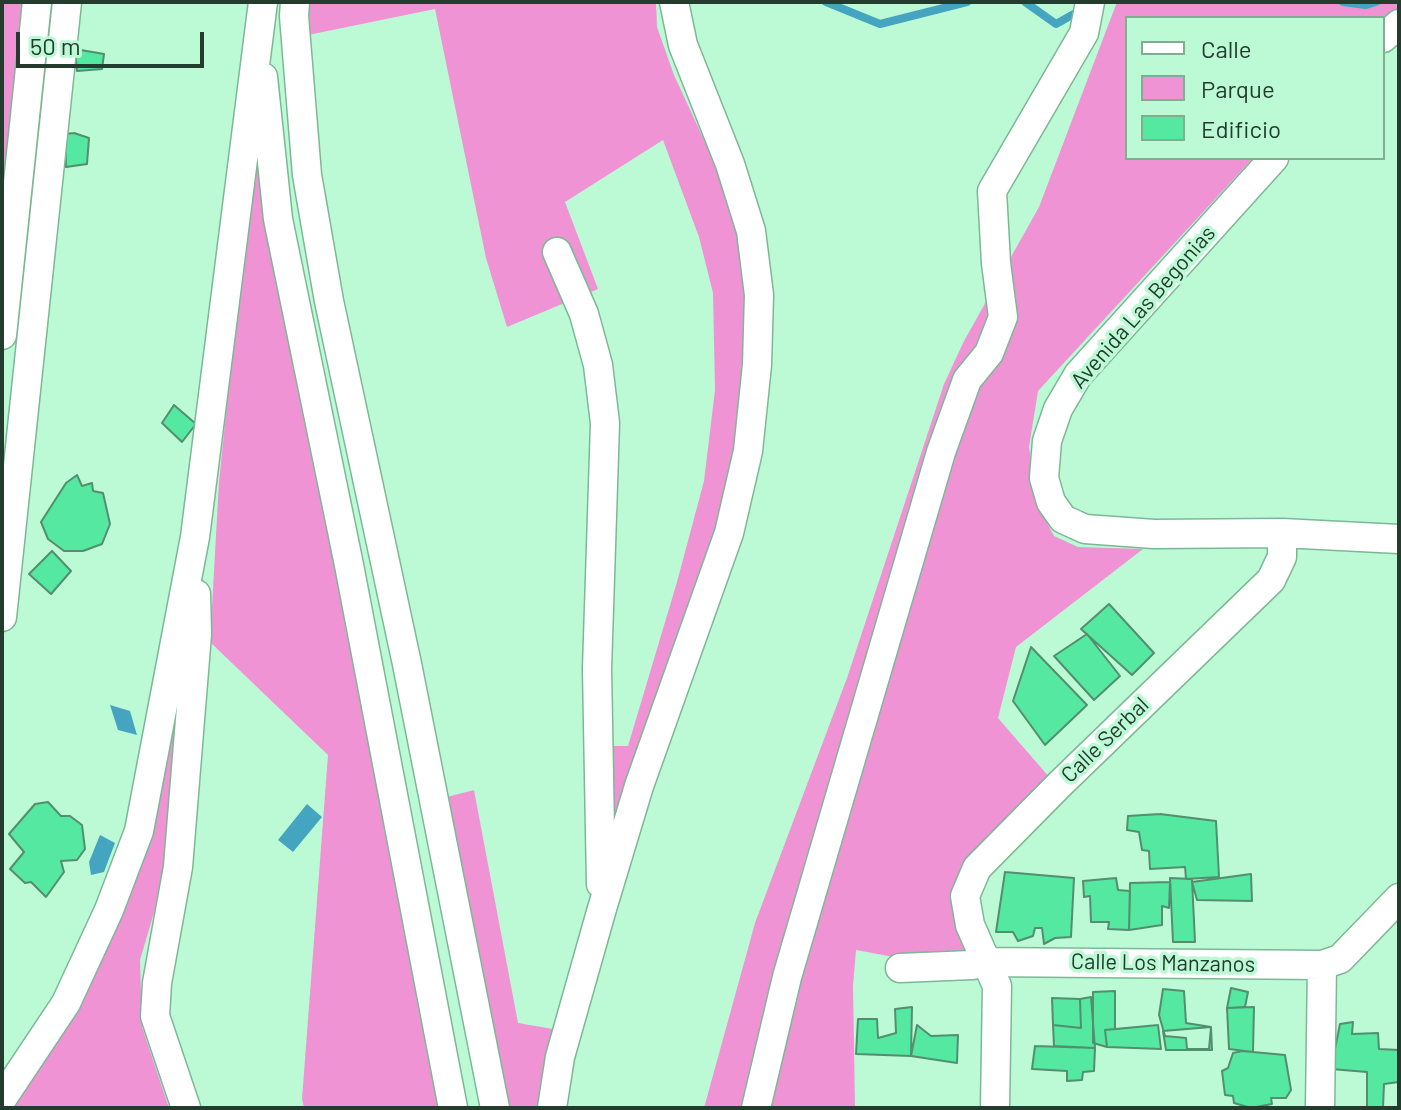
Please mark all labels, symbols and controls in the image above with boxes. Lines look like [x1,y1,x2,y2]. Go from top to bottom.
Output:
scale bar [20,16,208,66]
legend [1125,16,1385,160]
text: 50 m [30,31,81,60]
text: Calle [1201,34,1252,63]
text: Parque [1201,74,1275,103]
text: Edificio [1201,114,1281,143]
street label: Avenida Las Begonias [1065,220,1221,394]
street label: Calle Serbal [1056,692,1154,788]
street label: Calle Los Manzanos [1071,948,1255,978]

